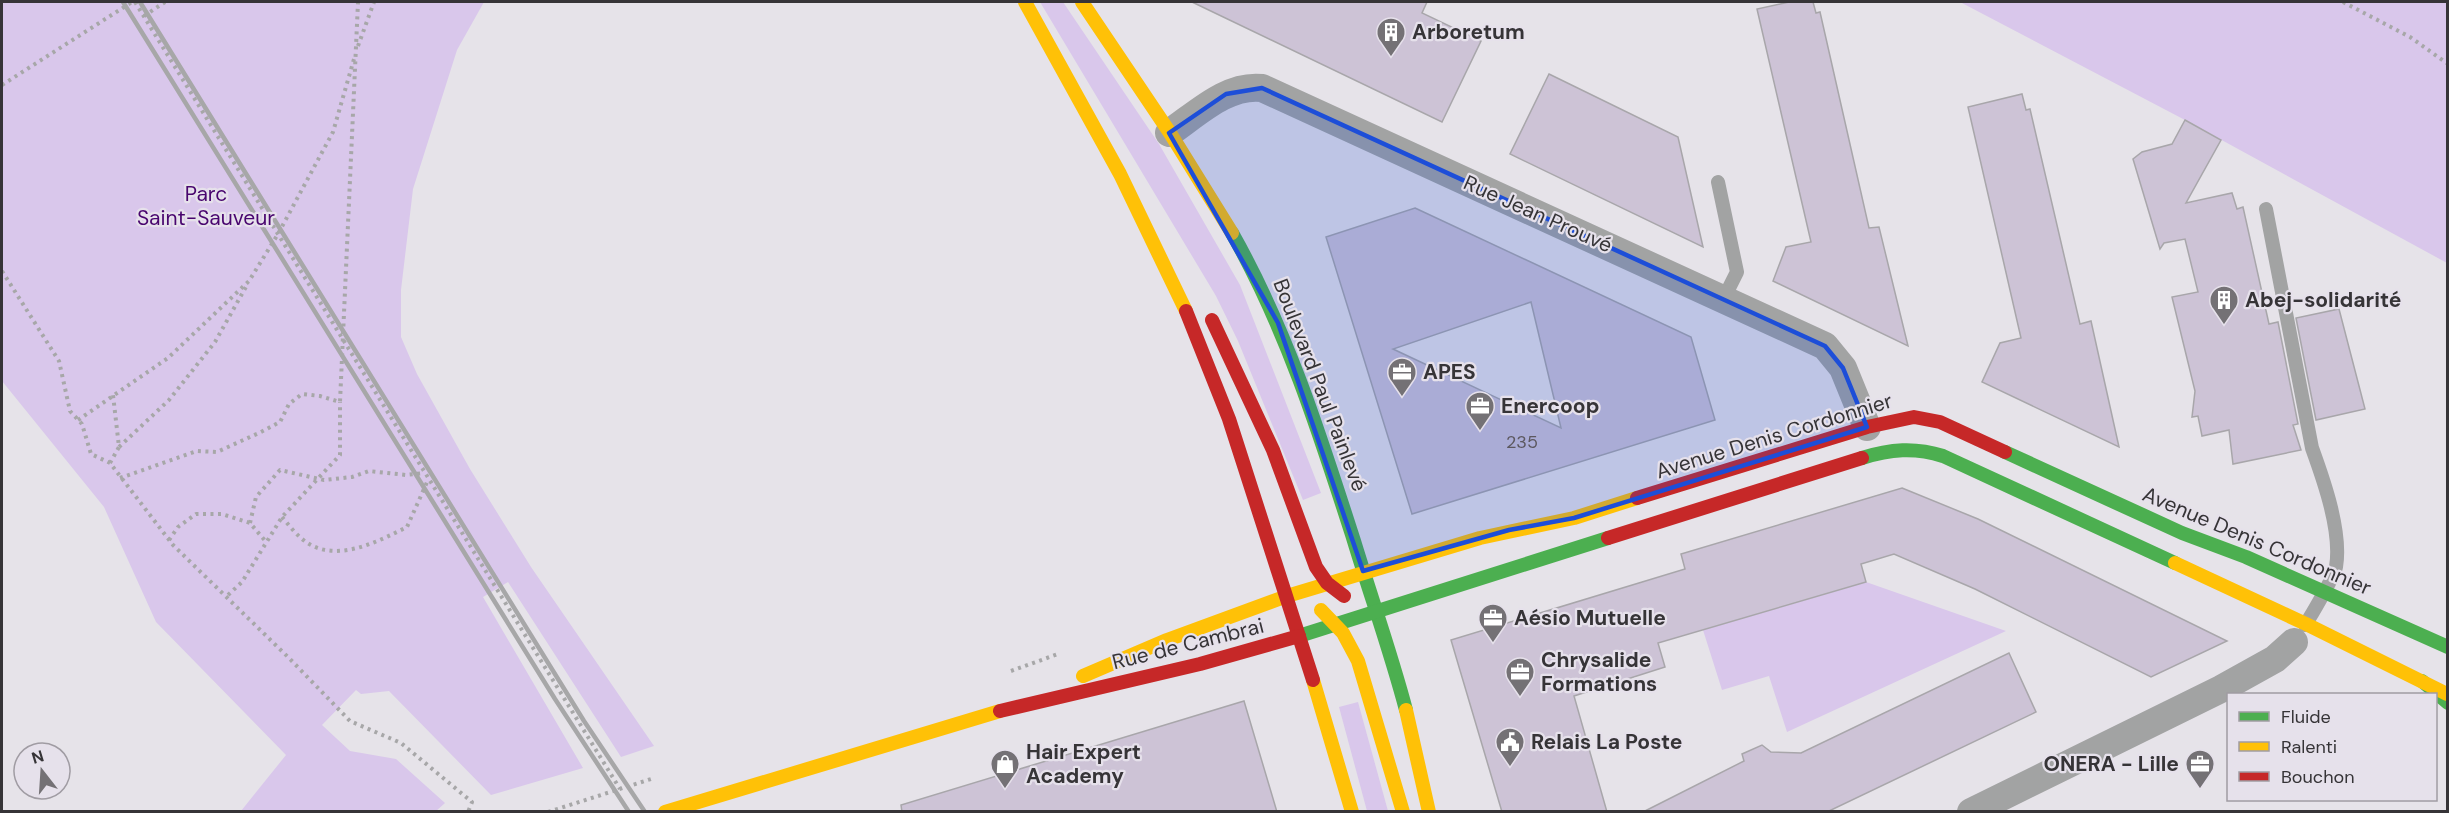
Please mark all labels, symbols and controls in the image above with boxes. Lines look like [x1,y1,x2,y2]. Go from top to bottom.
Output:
building icon: Arboretum [1375,16,1407,58]
place label: Arboretum [1412,18,1525,46]
street label: Rue Jean Prouvé [1459,169,1617,259]
park label: Parc Saint-Sauveur [137,180,275,232]
street label: Boulevard Paul Painlevé [1266,275,1374,495]
building icon: Abej-solidarité [2208,284,2240,326]
place label: Abej-solidarité [2245,286,2401,314]
office icon: APES [1386,356,1418,398]
place label: APES [1423,358,1476,386]
street label: Avenue Denis Cordonnier [1652,387,1896,485]
office icon: Enercoop [1464,390,1496,432]
place label: Enercoop [1501,392,1599,420]
house number: 235 [1506,430,1538,454]
street label: Avenue Denis Cordonnier [2138,480,2376,602]
office icon: Aésio Mutuelle [1477,602,1509,644]
place label: Aésio Mutuelle [1514,604,1666,632]
street label: Rue de Cambrai [1109,612,1267,676]
place label: Chrysalide Formations [1541,646,1657,698]
office icon: Chrysalide Formations [1504,656,1536,698]
legend [2227,693,2437,801]
text: Fluide [2281,705,2331,729]
public building icon: Relais La Poste [1494,726,1526,768]
place label: Relais La Poste [1531,728,1683,756]
text: Ralenti [2281,735,2337,759]
place label: Hair Expert Academy [1026,738,1141,790]
north arrow [12,741,72,801]
text: N [29,745,46,769]
shop icon: Hair Expert Academy [989,748,1021,790]
office icon: ONERA - Lille [2184,748,2216,790]
place label: ONERA - Lille [2044,750,2179,778]
text: Bouchon [2281,765,2355,789]

